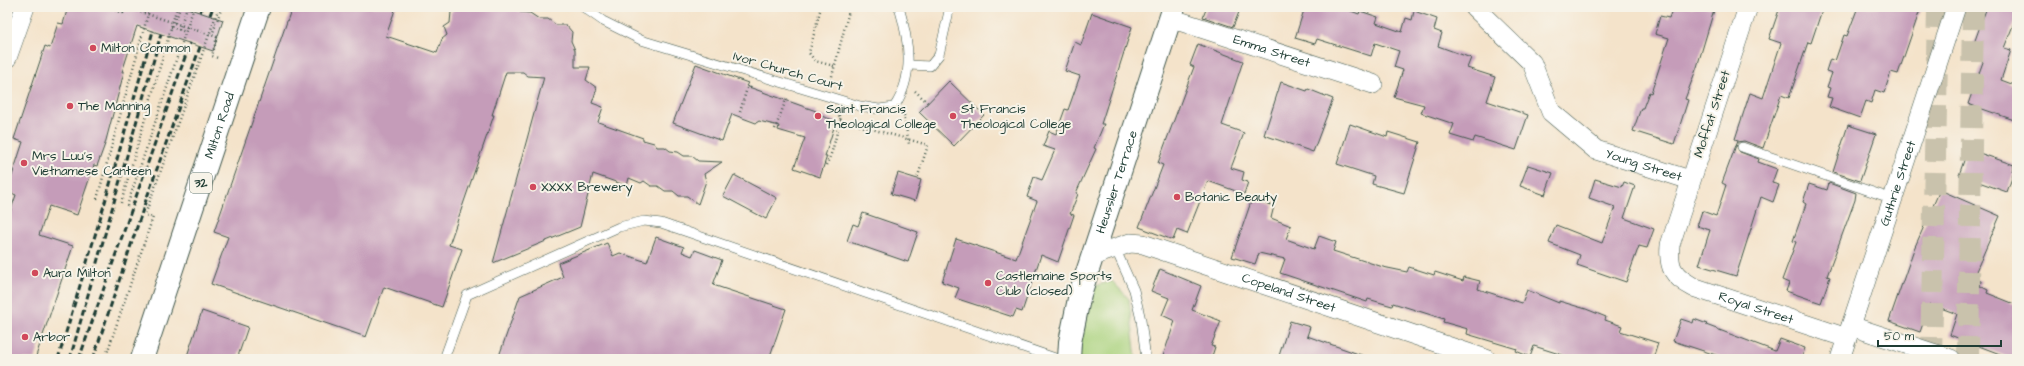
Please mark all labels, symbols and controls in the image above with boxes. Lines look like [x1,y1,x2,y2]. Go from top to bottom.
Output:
street label: Emma Street [1231,30,1313,72]
place label: Milton Common [101,39,191,57]
marker: Milton Common [88,43,98,53]
street label: Ivor Church Court [731,47,846,95]
street label: Moffat Street [1689,67,1735,160]
street label: Milton Road [200,90,239,161]
place label: The Manning [78,97,151,116]
place label: Saint Francis Theological College [826,100,936,134]
place label: St Francis Theological College [961,100,1071,134]
marker: The Manning [65,101,75,111]
marker: Saint Francis Theological College [813,111,823,121]
marker: St Francis Theological College [948,111,958,121]
street label: Heussler Terrace [1091,128,1142,236]
street label: Guthrie Street [1875,138,1921,228]
street label: Young Street [1603,145,1685,186]
place label: Mrs Luu's Vietnamese Canteen [32,147,152,180]
marker: Mrs Luu's Vietnamese Canteen [19,158,29,168]
road number: 32 [190,173,212,193]
place label: XXXX Brewery [541,178,633,197]
marker: XXXX Brewery [528,182,538,192]
place label: Botanic Beauty [1185,188,1277,207]
marker: Botanic Beauty [1172,192,1182,202]
place label: Aura Milton [43,264,111,282]
place label: Castlemaine Sports Club (closed) [996,267,1112,300]
marker: Aura Milton [30,268,40,278]
street label: Copeland Street [1239,269,1339,317]
marker: Castlemaine Sports Club (closed) [983,278,993,288]
street label: Royal Street [1716,287,1797,329]
scale bar [1878,322,2001,348]
place label: Arbor [33,328,70,346]
text: 50 m [1884,328,1915,345]
marker: Arbor [20,332,30,342]

